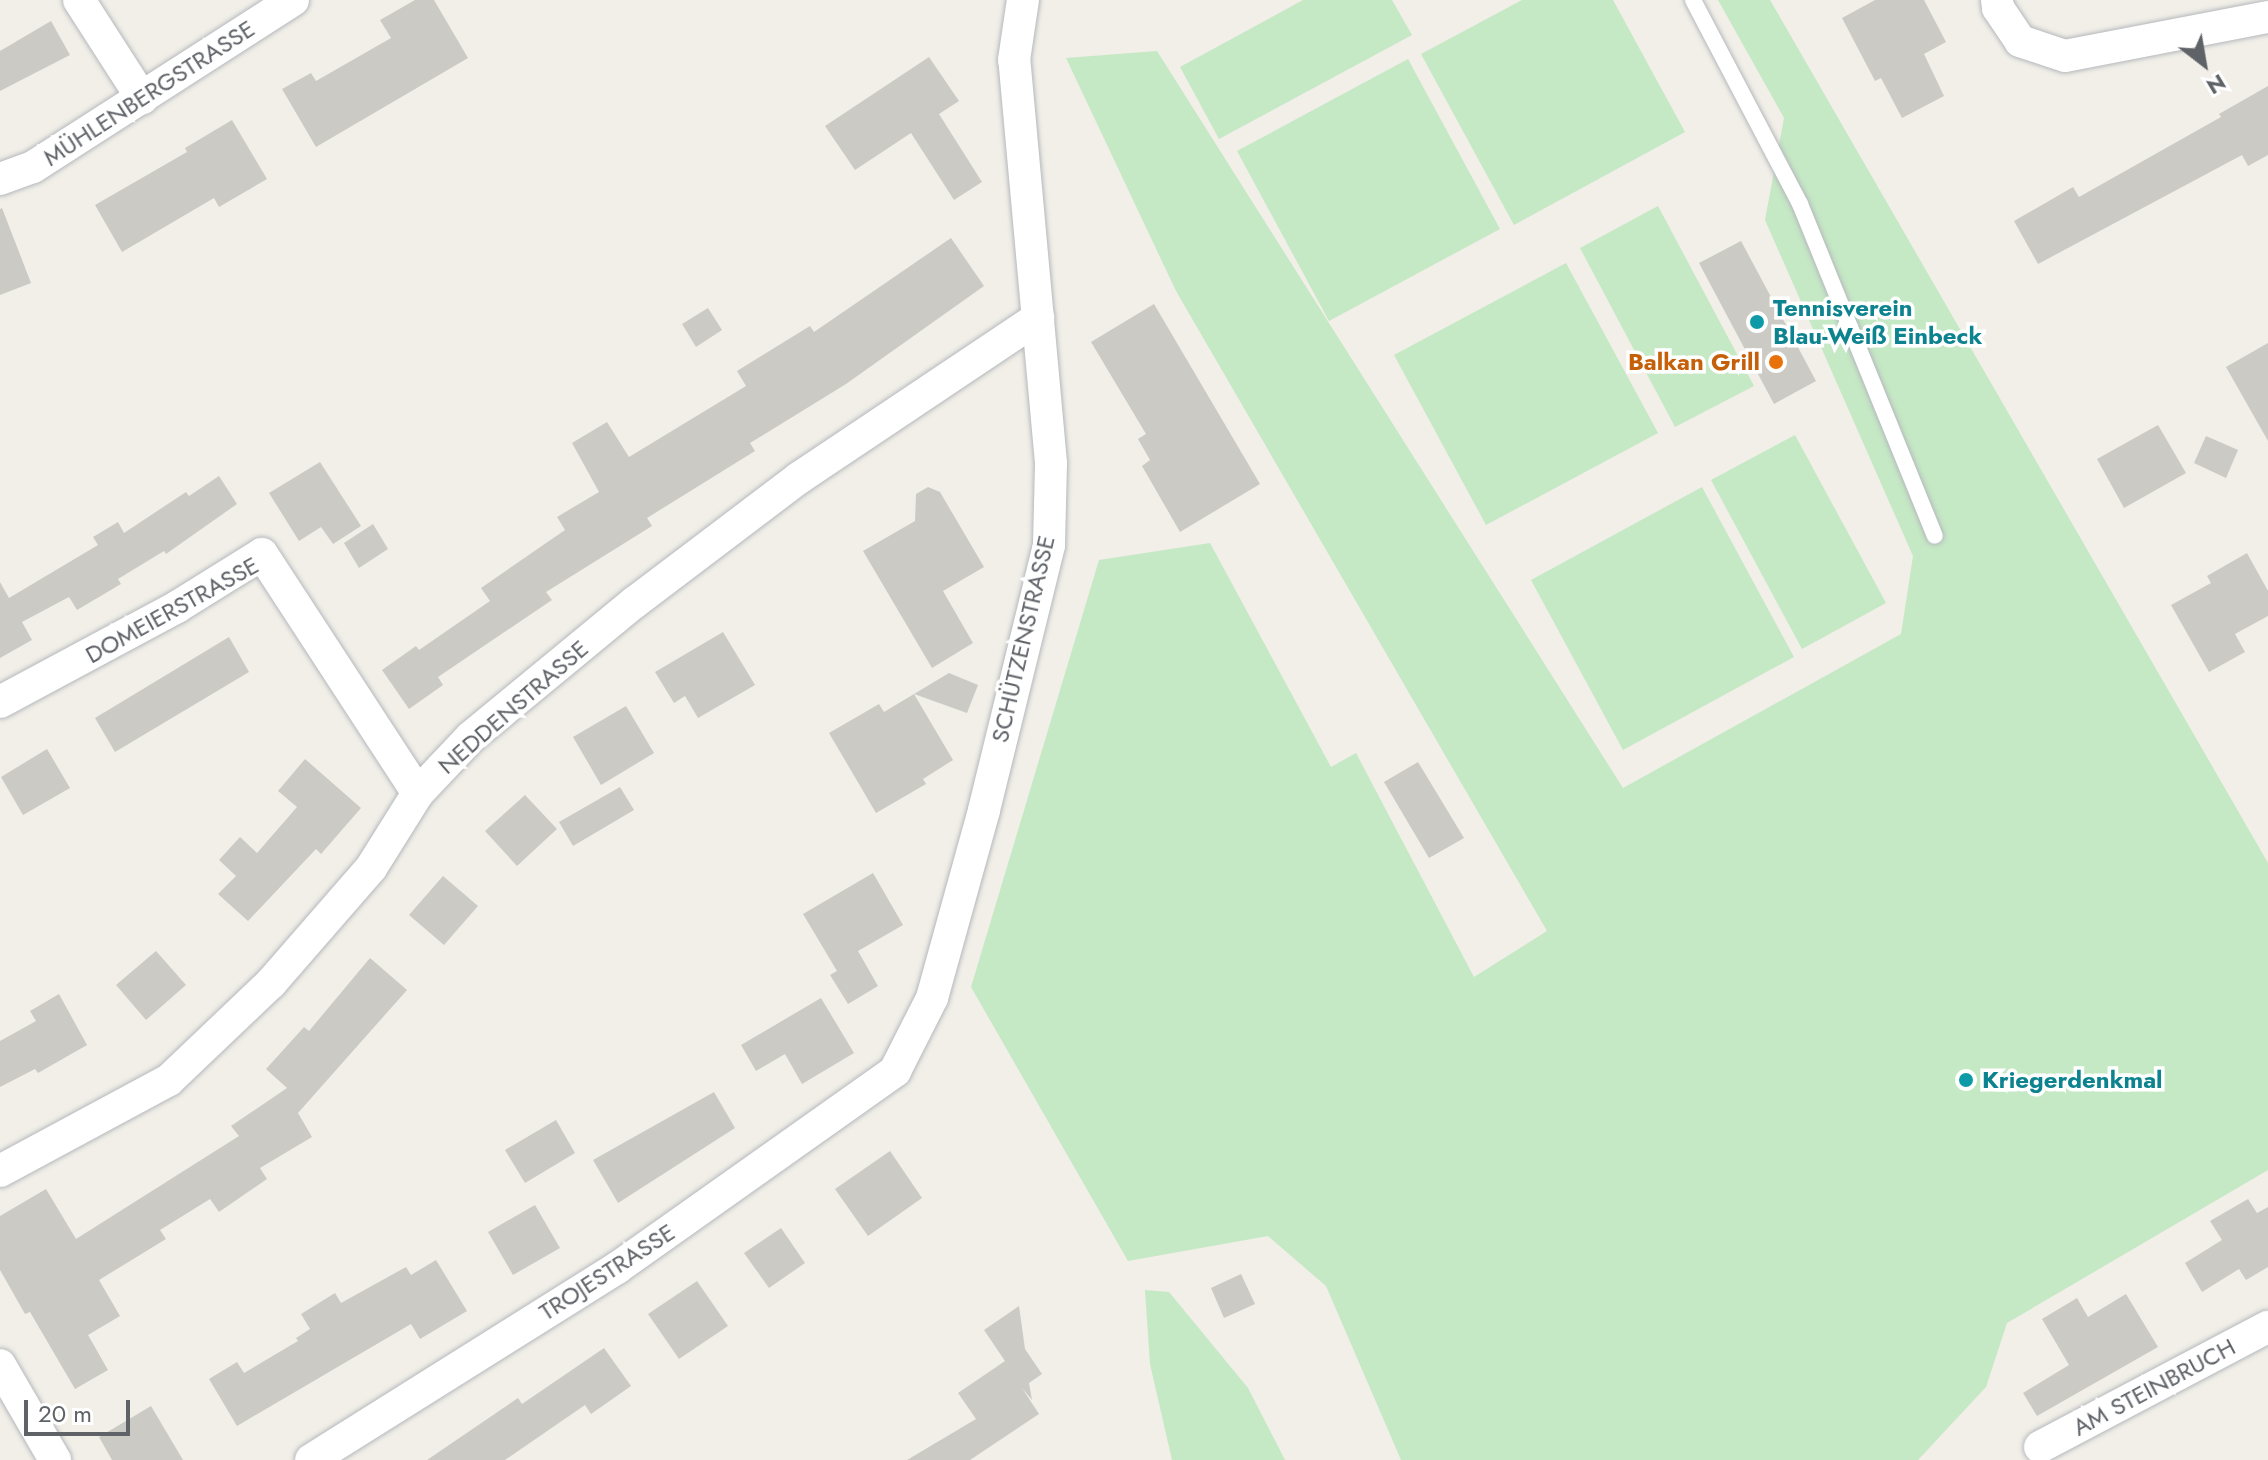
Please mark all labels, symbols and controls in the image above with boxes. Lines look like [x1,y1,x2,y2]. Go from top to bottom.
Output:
street label: MÜHLENBERGSTRASSE [38,14,260,172]
north arrow [2164,24,2244,104]
text: N [2201,66,2232,103]
place label: Tennisverein Blau-Weiß Einbeck [1773,294,1982,350]
marker: Tennisverein Blau-Weiß Einbeck [1748,313,1766,331]
place label: Balkan Grill [1628,348,1760,376]
marker: Balkan Grill [1767,353,1785,371]
street label: SCHÜTZENSTRASSE [985,533,1061,745]
street label: DOMEIERSTRASSE [80,550,264,670]
street label: NEDDENSTRASSE [432,634,594,780]
place label: Kriegerdenkmal [1982,1066,2163,1094]
marker: Kriegerdenkmal [1957,1071,1975,1089]
street label: TROJESTRASSE [534,1218,680,1326]
street label: AM STEINBRUCH [2068,1332,2240,1442]
scale bar [28,1384,134,1434]
text: 20 m [38,1396,92,1431]

